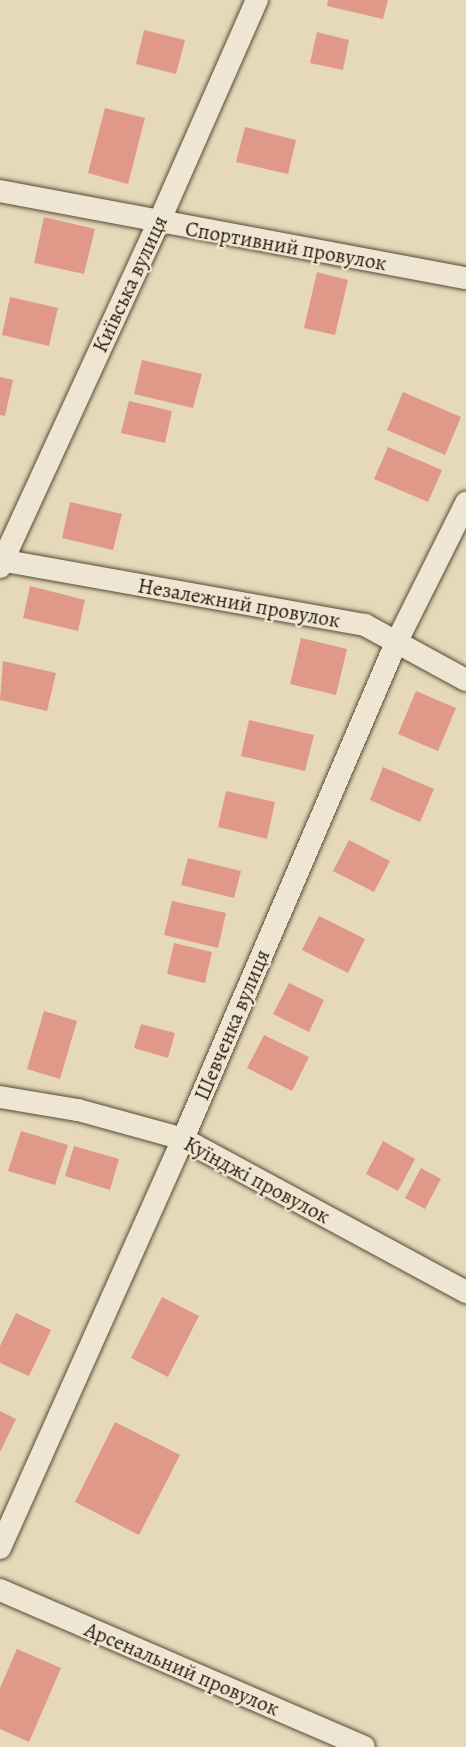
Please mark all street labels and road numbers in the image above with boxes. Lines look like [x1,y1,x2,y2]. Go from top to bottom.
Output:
street label: Київська вулиця [87,211,173,357]
street label: Спортивний провулок [183,216,389,276]
street label: Незалежний провулок [136,573,342,633]
street label: Шевченка вулиця [189,946,275,1104]
street label: Куїнджі провулок [180,1131,334,1229]
street label: Арсенальний провулок [81,1617,283,1721]

